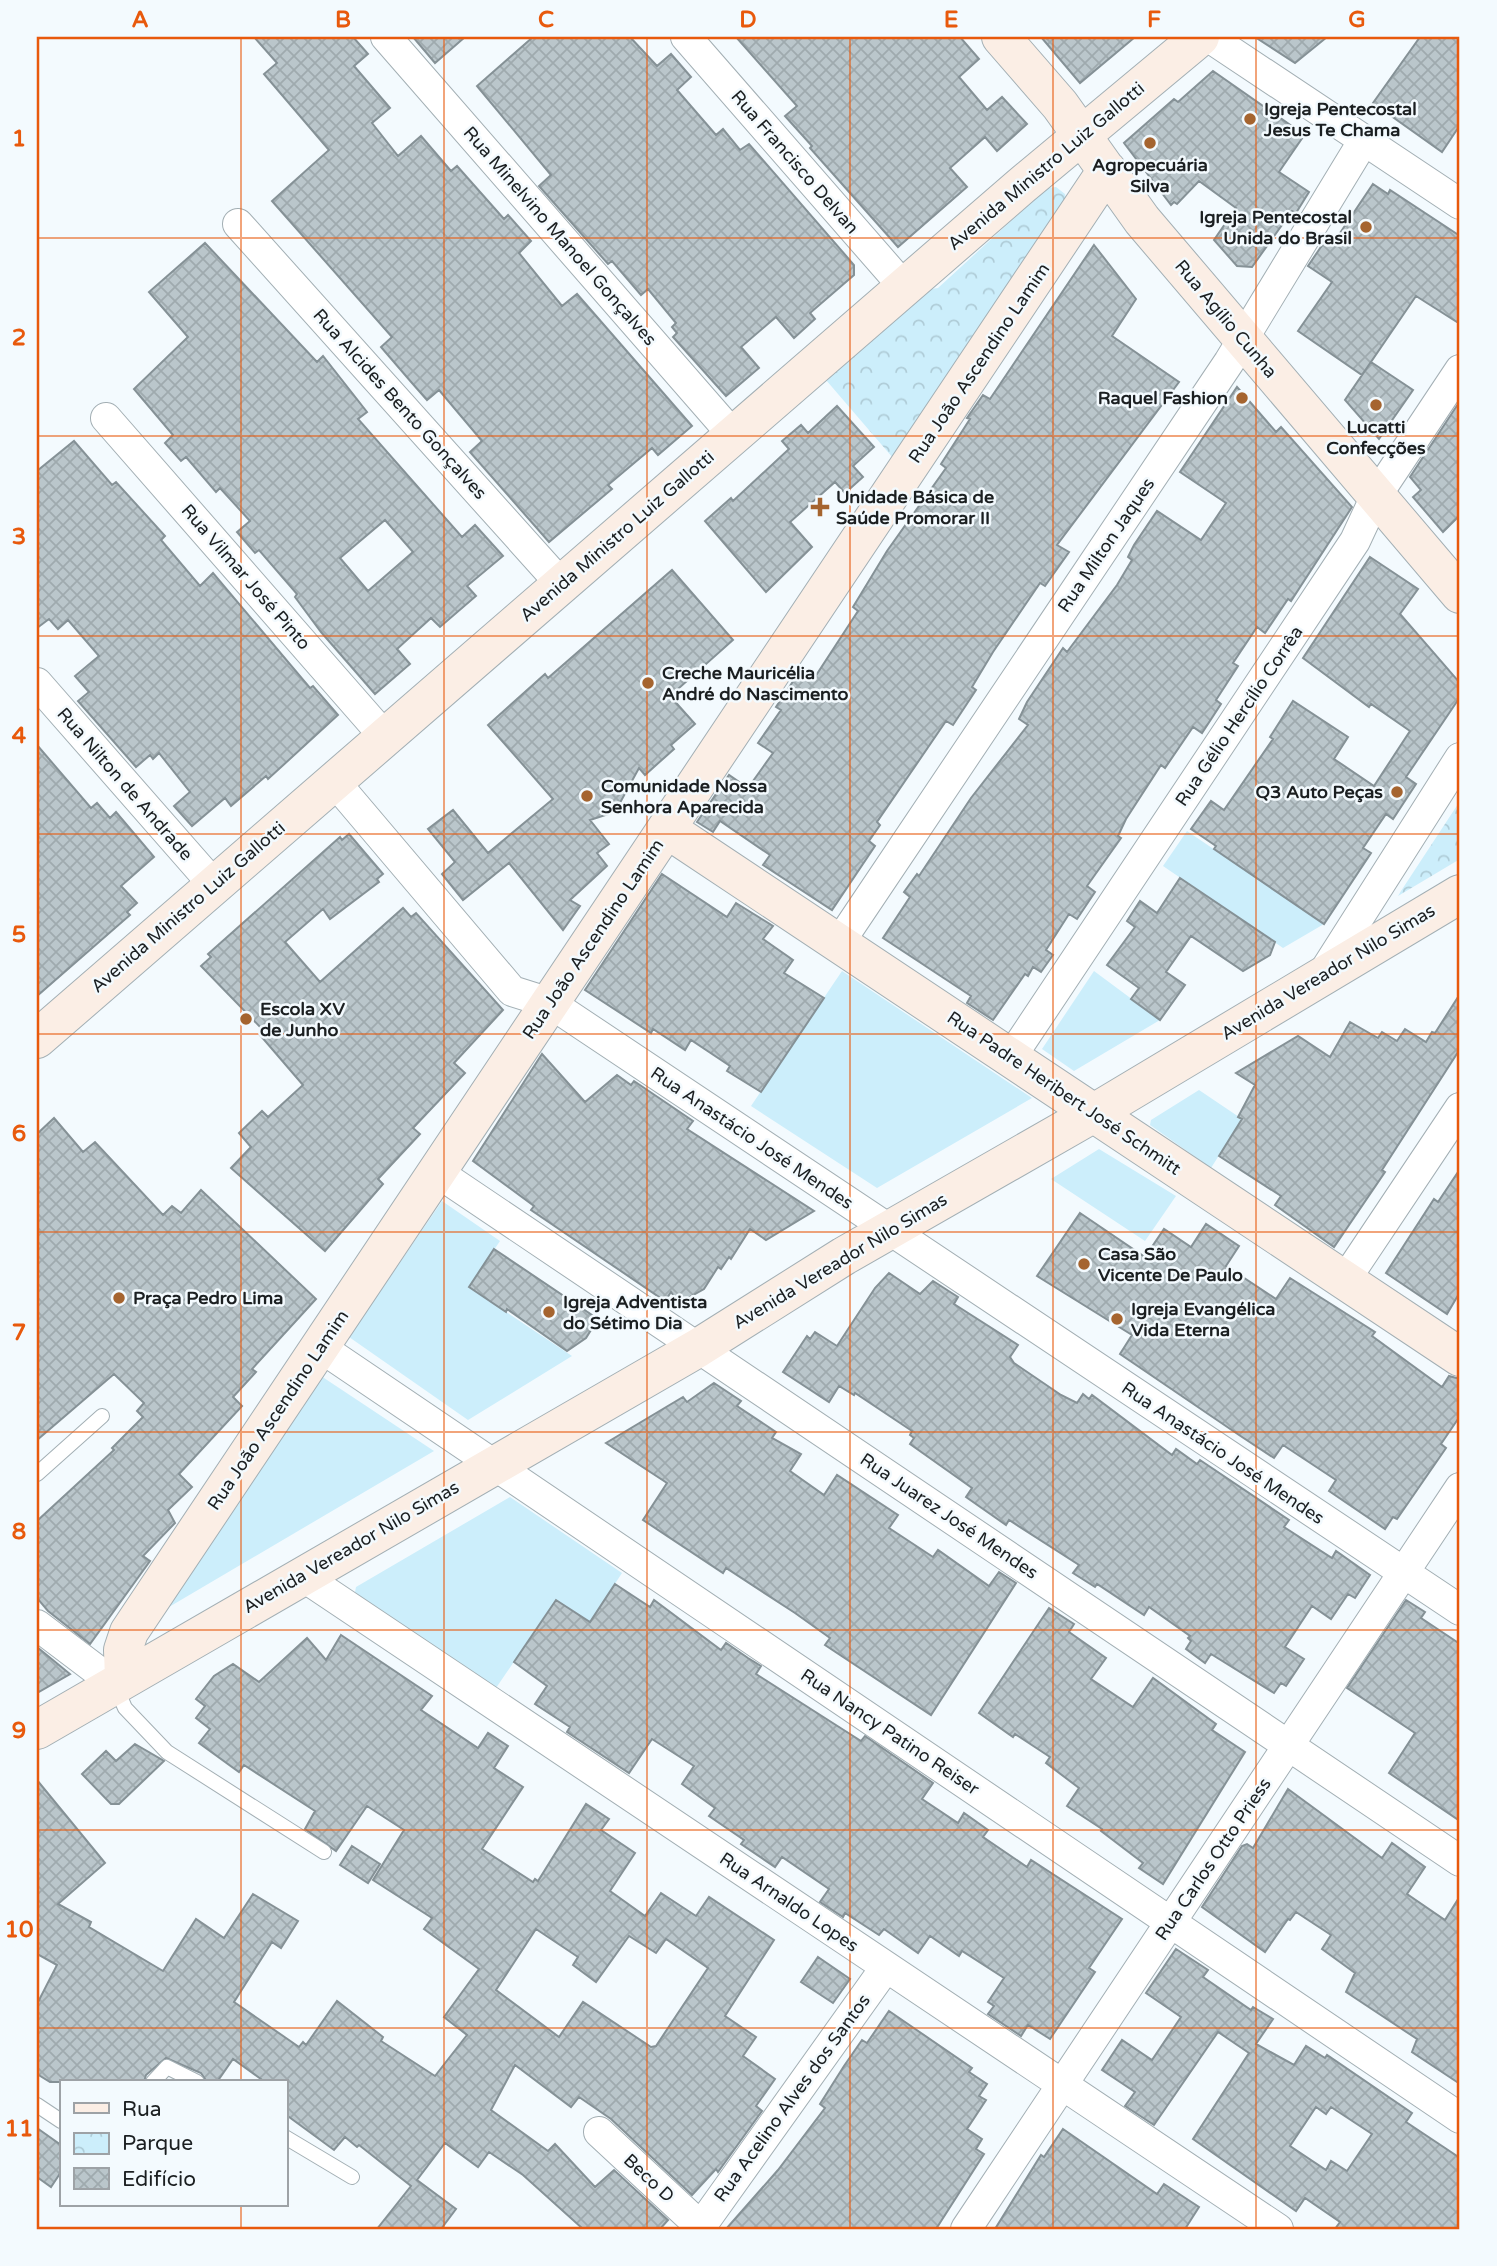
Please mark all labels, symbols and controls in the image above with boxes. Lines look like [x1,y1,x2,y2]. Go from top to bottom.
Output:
text: A [131,6,149,34]
text: B [335,6,351,34]
text: C [538,6,554,34]
text: D [739,6,757,34]
text: E [944,6,958,34]
text: F [1147,6,1161,34]
text: G [1348,6,1366,34]
street label: Avenida Ministro Luiz Gallotti [943,77,1149,255]
street label: Rua Francisco Delvan [727,86,863,238]
place label: Igreja Pentecostal Jesus Te Chama [1263,98,1417,141]
marker: Igreja Pentecostal Jesus Te Chama [1242,111,1258,127]
street label: Rua Minelvino Manoel Gonçalves [459,122,661,350]
text: 1 [12,125,26,153]
marker: Agropecuária Silva [1142,135,1158,151]
place label: Agropecuária Silva [1092,154,1208,197]
place label: Igreja Pentecostal Unida do Brasil [1199,206,1352,249]
marker: Igreja Pentecostal Unida do Brasil [1358,219,1374,235]
street label: Rua Agílio Cunha [1170,255,1282,383]
street label: Rua João Ascendino Lamim [904,259,1054,467]
street label: Rua Alcides Bento Gonçalves [309,304,491,504]
text: 2 [12,324,26,352]
place label: Raquel Fashion [1098,387,1228,409]
marker: Raquel Fashion [1234,390,1250,406]
marker: Lucatti Confecções [1368,397,1384,413]
place label: Lucatti Confecções [1326,416,1426,459]
street label: Avenida Ministro Luiz Gallotti [515,446,719,626]
street label: Rua Milton Jaques [1053,473,1159,617]
place label: Unidade Básica de Saúde Promorar II [836,486,994,529]
marker: Unidade Básica de Saúde Promorar II [810,497,830,517]
street label: Rua Vilmar José Pinto [177,500,315,654]
text: 3 [12,523,26,551]
street label: Rua Gélio Hercílio Corrêa [1170,622,1308,810]
place label: Creche Mauricélia André do Nascimento [662,662,849,705]
marker: Creche Mauricélia André do Nascimento [640,675,656,691]
street label: Rua Nilton de Andrade [53,703,197,865]
text: 4 [12,722,27,750]
place label: Comunidade Nossa Senhora Aparecida [601,775,767,818]
place label: Q3 Auto Peças [1256,781,1383,803]
marker: Q3 Auto Peças [1389,784,1405,800]
marker: Comunidade Nossa Senhora Aparecida [579,788,595,804]
street label: Avenida Ministro Luiz Gallotti [86,817,290,997]
street label: Rua João Ascendino Lamim [518,835,668,1043]
street label: Avenida Vereador Nilo Simas [1217,899,1439,1045]
text: 5 [12,921,26,949]
place label: Escola XV de Junho [260,998,345,1041]
street label: Rua Padre Heribert José Schmitt [943,1006,1185,1180]
marker: Escola XV de Junho [238,1011,254,1027]
street label: Rua Anastácio José Mendes [647,1062,857,1214]
text: 6 [12,1120,26,1148]
street label: Avenida Vereador Nilo Simas [729,1188,951,1334]
place label: Casa São Vicente De Paulo [1098,1243,1243,1286]
marker: Casa São Vicente De Paulo [1076,1256,1092,1272]
place label: Praça Pedro Lima [133,1287,283,1309]
marker: Praça Pedro Lima [111,1290,127,1306]
place label: Igreja Adventista do Sétimo Dia [563,1291,707,1334]
place label: Igreja Evangélica Vida Eterna [1131,1298,1275,1341]
marker: Igreja Adventista do Sétimo Dia [541,1304,557,1320]
street label: Rua João Ascendino Lamim [203,1306,353,1514]
marker: Igreja Evangélica Vida Eterna [1109,1311,1125,1327]
text: 7 [12,1319,26,1347]
street label: Rua Anastácio José Mendes [1118,1377,1328,1529]
street label: Rua Juarez José Mendes [856,1448,1042,1584]
street label: Avenida Vereador Nilo Simas [239,1476,463,1618]
text: 8 [12,1518,26,1546]
street label: Rua Nancy Patino Reiser [796,1664,984,1800]
text: 9 [12,1717,26,1745]
street label: Rua Carlos Otto Priess [1150,1773,1276,1945]
street label: Rua Arnaldo Lopes [715,1847,863,1957]
text: 10 [5,1916,33,1944]
street label: Rua Acelino Alves dos Santos [709,1990,875,2206]
legend [60,2080,287,2206]
text: Rua [122,2097,162,2122]
text: 11 [5,2115,33,2143]
text: Parque [122,2131,193,2156]
street label: Beco D [619,2149,679,2207]
text: Edifício [122,2167,196,2192]

